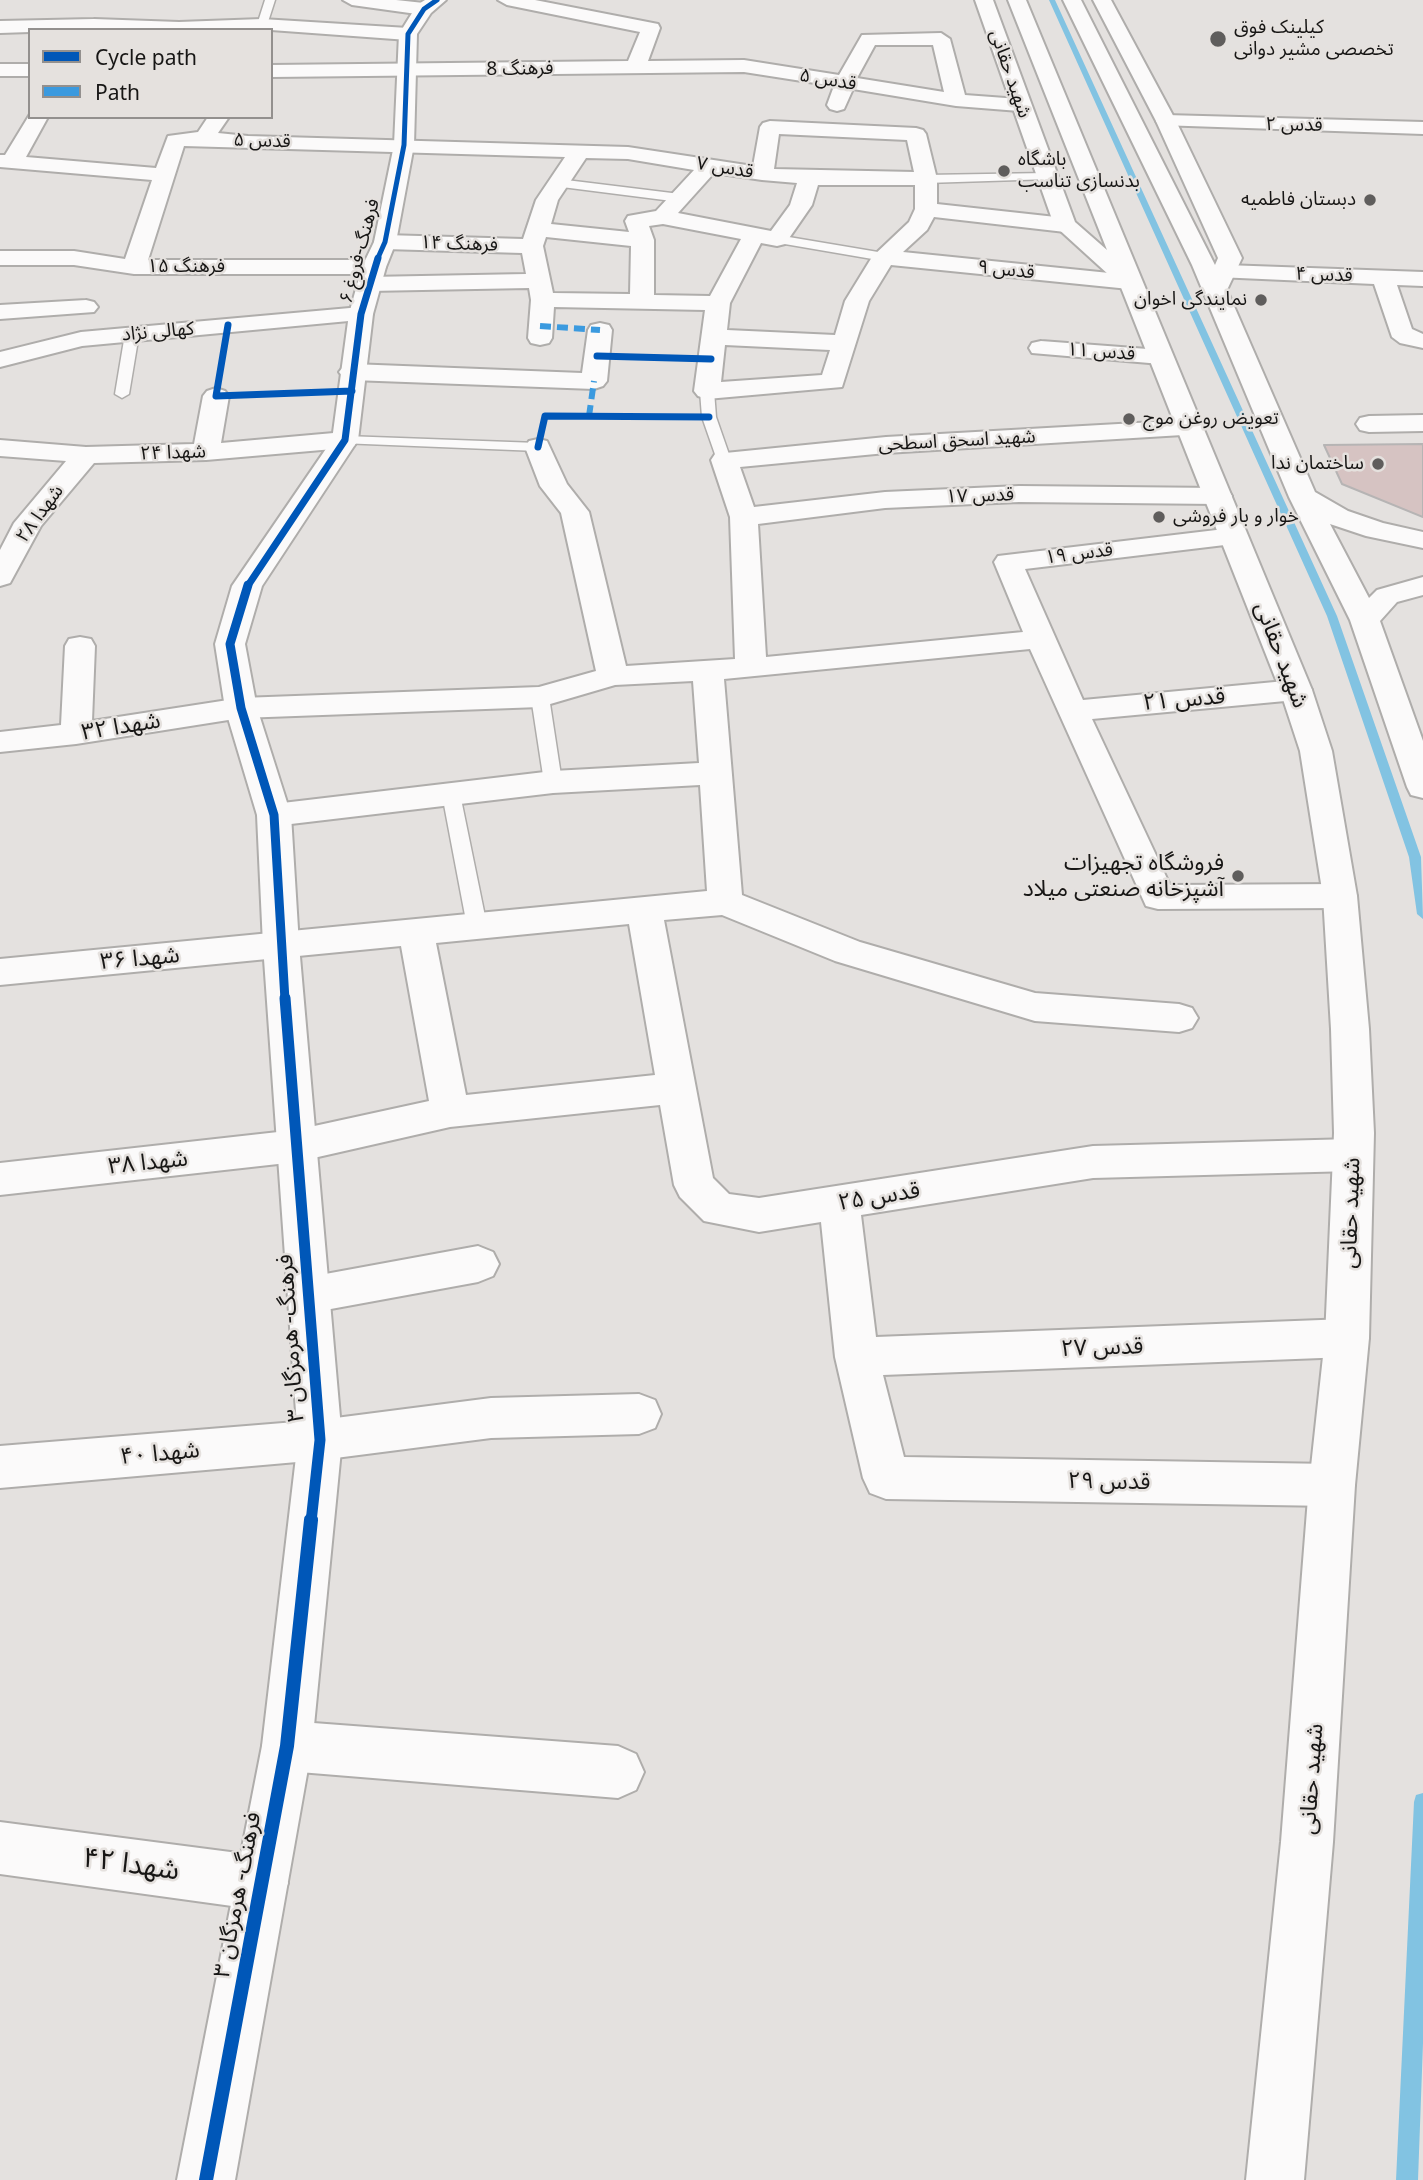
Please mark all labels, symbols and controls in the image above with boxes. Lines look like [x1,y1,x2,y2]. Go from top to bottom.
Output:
place label: کیلینک فوق تخصصی مشیر دوانی [1234,17,1394,61]
street label: شهید حقانی [984,27,1036,121]
legend [28,28,273,119]
marker: کیلینک فوق تخصصی مشیر دوانی [1208,29,1228,49]
text: Cycle path [95,43,197,71]
street label: فرهنگ 8 [486,57,554,81]
street label: قدس ۵ [798,64,858,96]
text: Path [95,78,140,106]
street label: قدس ۲ [1265,113,1323,137]
street label: قدس ۵ [233,129,291,153]
place label: باشگاه بدنسازی تناسب [1018,149,1140,193]
street label: قدس ۷ [695,152,755,184]
marker: باشگاه بدنسازی تناسب [996,163,1012,179]
place label: دبستان فاطمیه [1241,189,1356,211]
marker: دبستان فاطمیه [1362,192,1378,208]
street label: فرهنگ-فروغ ۶ [335,196,385,306]
street label: فرهنگ ۱۴ [420,231,498,257]
street label: فرهنگ ۱۵ [147,256,225,278]
street label: قدس ۹ [976,256,1036,284]
street label: قدس ۴ [1295,263,1353,287]
place label: نمایندگی اخوان [1134,289,1247,311]
marker: نمایندگی اخوان [1253,292,1269,308]
street label: کهالی نژاد [121,317,195,347]
street label: قدس ۱۱ [1066,338,1136,366]
place label: تعویض روغن موج [1143,408,1279,430]
marker: تعویض روغن موج [1121,411,1137,427]
street label: شهید اسحق اسطحی [878,425,1036,457]
street label: شهدا ۲۴ [140,440,206,466]
place label: ساختمان ندا [1271,453,1364,475]
marker: ساختمان ندا [1370,456,1386,472]
street label: شهدا ۲۸ [11,481,69,547]
street label: قدس ۱۷ [945,483,1015,509]
place label: خوار و بار فروشی [1173,506,1299,528]
marker: خوار و بار فروشی [1151,509,1167,525]
street label: قدس ۱۹ [1044,539,1114,569]
street label: شهید حقانی [1248,598,1314,712]
street label: قدس ۲۱ [1142,683,1226,717]
street label: شهدا ۳۲ [79,707,163,747]
place label: فروشگاه تجهیزات آشپزخانه صنعتی میلاد [1023,849,1224,903]
marker: فروشگاه تجهیزات آشپزخانه صنعتی میلاد [1230,868,1246,884]
street label: شهدا ۳۶ [99,942,181,976]
street label: شهدا ۳۸ [107,1145,189,1181]
street label: شهید حقانی [1335,1157,1367,1269]
street label: قدس ۲۵ [836,1177,922,1217]
street label: فرهنگ- هرمزگان ۳ [271,1253,311,1423]
street label: قدس ۲۷ [1060,1333,1144,1363]
street label: شهدا ۴۰ [119,1437,201,1471]
street label: قدس ۲۹ [1067,1467,1151,1497]
street label: شهید حقانی [1294,1723,1330,1835]
street label: فرهنگ- هرمزگان ۳ [208,1810,268,1980]
street label: شهدا ۴۲ [81,1842,181,1888]

